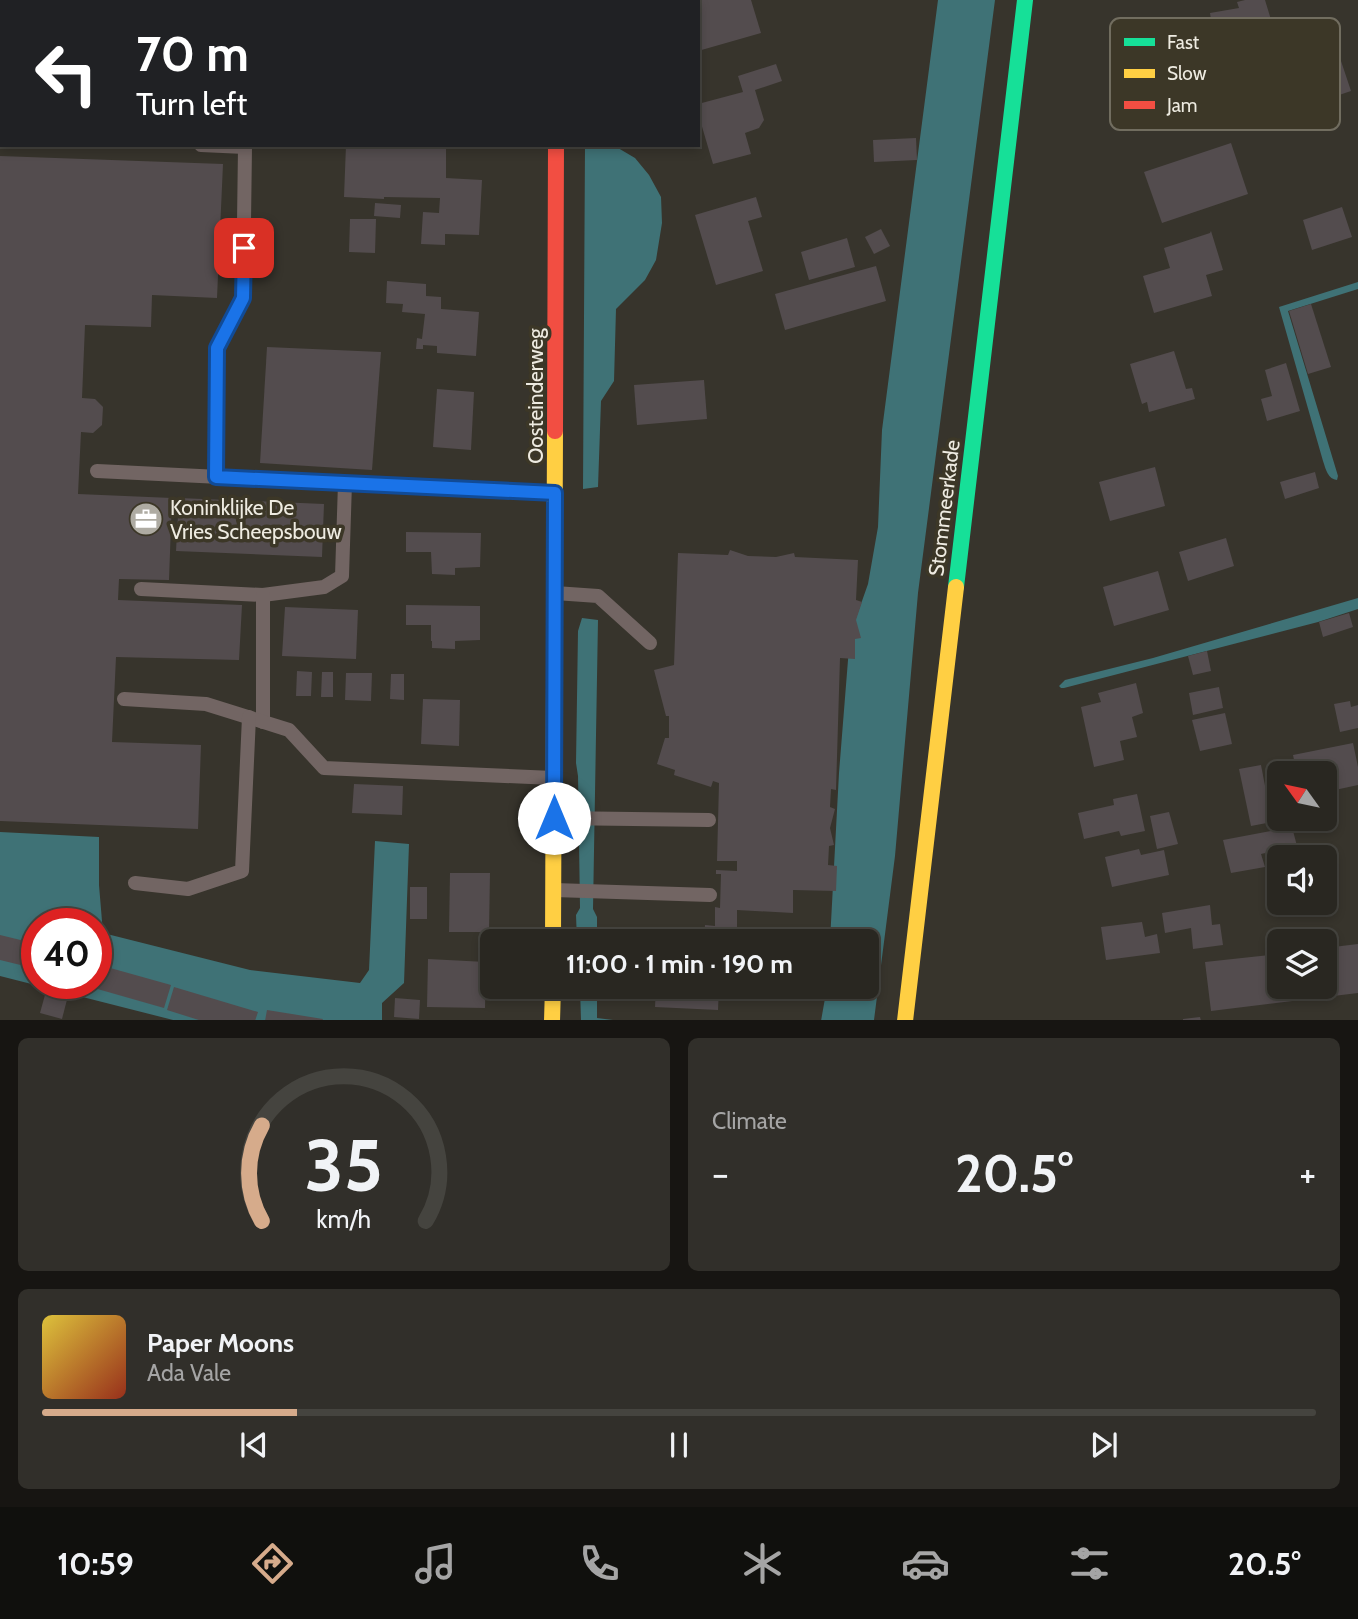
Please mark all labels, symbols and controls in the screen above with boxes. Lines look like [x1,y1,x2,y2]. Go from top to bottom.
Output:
legend [1110,18,1340,130]
text: 70 m [136,24,249,83]
icon: left [21,28,112,119]
text: Fast [1167,31,1200,54]
text: Slow [1167,62,1207,85]
text: Turn left [136,84,247,123]
text: Jam [1166,94,1197,117]
pin [214,218,274,278]
icon: arrive [225,229,263,267]
street label: Oosteinderweg [523,328,548,464]
street label: Stommeerkade [923,438,965,578]
place label: Koninklijke De Vries Scheepsbouw [170,495,342,544]
office icon: Koninklijke De Vries Scheepsbouw [127,500,165,538]
north arrow [1267,761,1337,831]
map controls [1267,761,1337,999]
position arrow [517,781,591,855]
button: sound [1267,845,1337,915]
speed limit sign: 40 [21,908,112,999]
button: layers [1267,929,1337,999]
text: 11:00 · 1 min · 190 m [566,948,793,980]
text: Climate [712,1107,787,1135]
text: 35 [305,1121,383,1209]
text: 20.5° [955,1142,1073,1205]
text: − [712,1150,729,1197]
text: + [1299,1150,1316,1197]
text: km/h [317,1203,371,1233]
text: Paper Moons [147,1327,294,1359]
text: Ada Vale [147,1359,231,1387]
icon: previous [235,1426,273,1464]
icon: pause [660,1426,698,1464]
icon: next [1085,1426,1123,1464]
icon: directions [248,1539,297,1588]
icon: music [411,1539,460,1588]
icon: phone [575,1539,624,1588]
icon: climate [738,1539,787,1588]
icon: car [901,1539,950,1588]
icon: filters [1065,1539,1114,1588]
text: 10:59 [57,1544,134,1583]
text: 20.5° [1228,1544,1301,1583]

